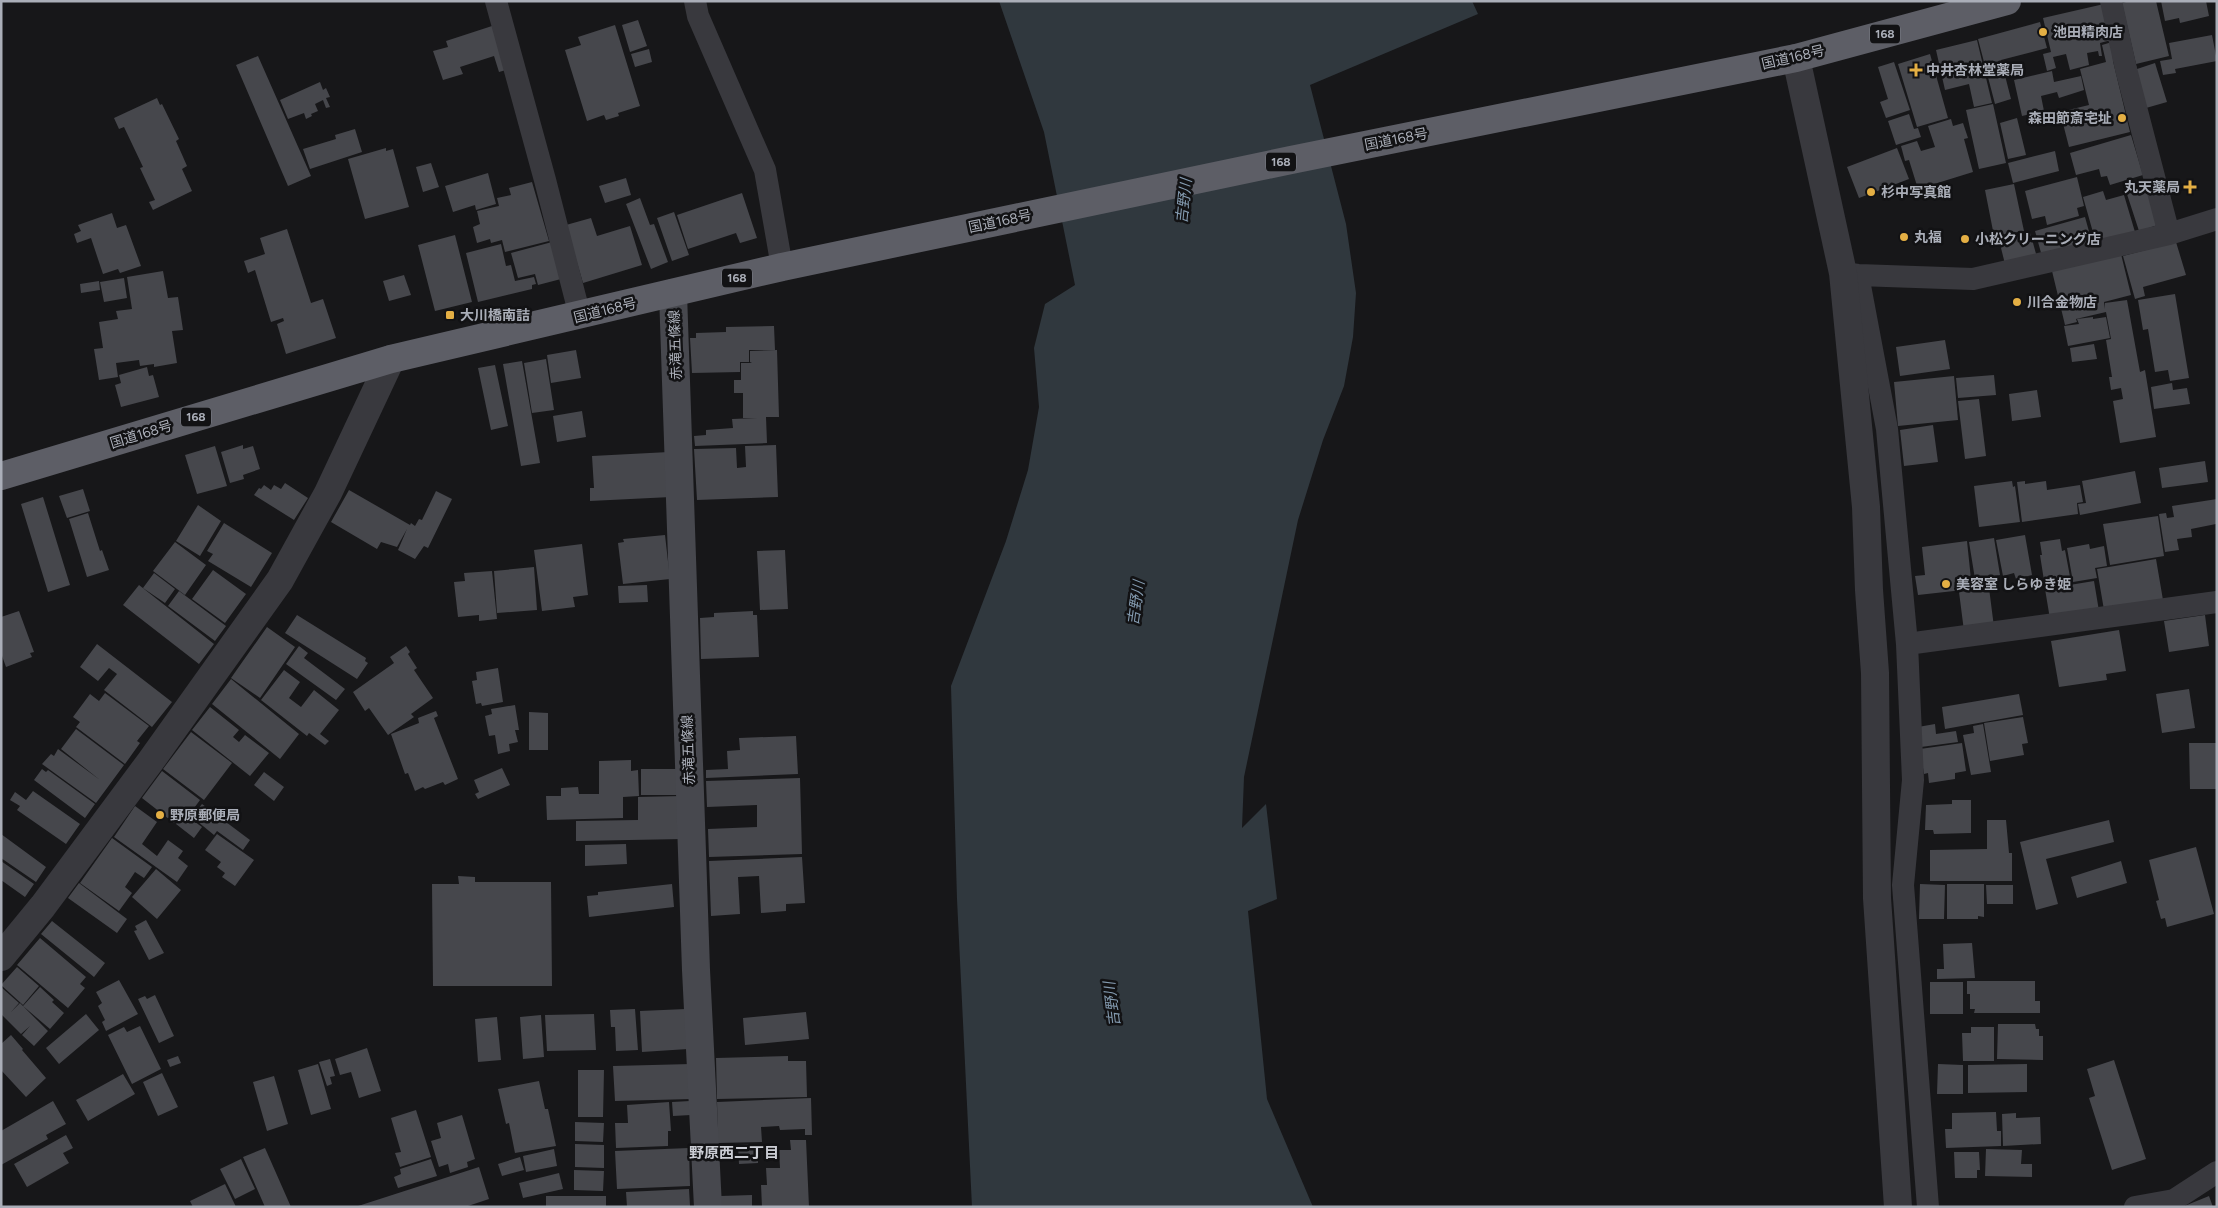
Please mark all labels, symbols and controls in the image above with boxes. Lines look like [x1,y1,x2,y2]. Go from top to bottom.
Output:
road number: 168 [1870,24,1900,44]
place label: 池田精肉店 [2053,24,2123,41]
marker: 池田精肉店 [2037,26,2049,38]
street label: 国道168号 [1760,42,1826,73]
place label: 中井杏林堂薬局 [1926,62,2024,79]
marker: 中井杏林堂薬局 [1910,64,1922,76]
place label: 森田節斎宅址 [2028,110,2112,127]
marker: 森田節斎宅址 [2116,112,2128,124]
street label: 国道168号 [1363,125,1429,154]
road number: 168 [1266,152,1296,172]
water label: 吉野川 [1173,176,1196,224]
place label: 丸天薬局 [2124,179,2180,196]
marker: 丸天薬局 [2184,181,2196,193]
place label: 杉中写真館 [1881,184,1951,201]
marker: 杉中写真館 [1865,186,1877,198]
street label: 国道168号 [967,206,1033,236]
place label: 丸福 [1914,229,1942,246]
marker: 丸福 [1898,231,1910,243]
place label: 小松クリーニング店 [1975,231,2101,248]
marker: 小松クリーニング店 [1959,233,1971,245]
road number: 168 [722,268,752,288]
street label: 国道168号 [572,294,638,327]
place label: 川合金物店 [2027,294,2097,311]
marker: 川合金物店 [2011,296,2023,308]
place label: 大川橋南詰 [460,307,530,324]
marker: 大川橋南詰 [444,309,456,321]
street label: 赤滝五條線 [666,310,685,380]
road number: 168 [181,408,211,427]
street label: 国道168号 [108,417,174,452]
place label: 美容室 しらゆき姫 [1956,576,2071,593]
water label: 吉野川 [1124,577,1148,627]
marker: 美容室 しらゆき姫 [1940,578,1952,590]
street label: 赤滝五條線 [679,715,698,785]
place label: 野原郵便局 [170,807,240,824]
marker: 野原郵便局 [154,809,166,821]
water label: 吉野川 [1100,979,1124,1027]
district label: 野原西二丁目 [689,1144,779,1162]

